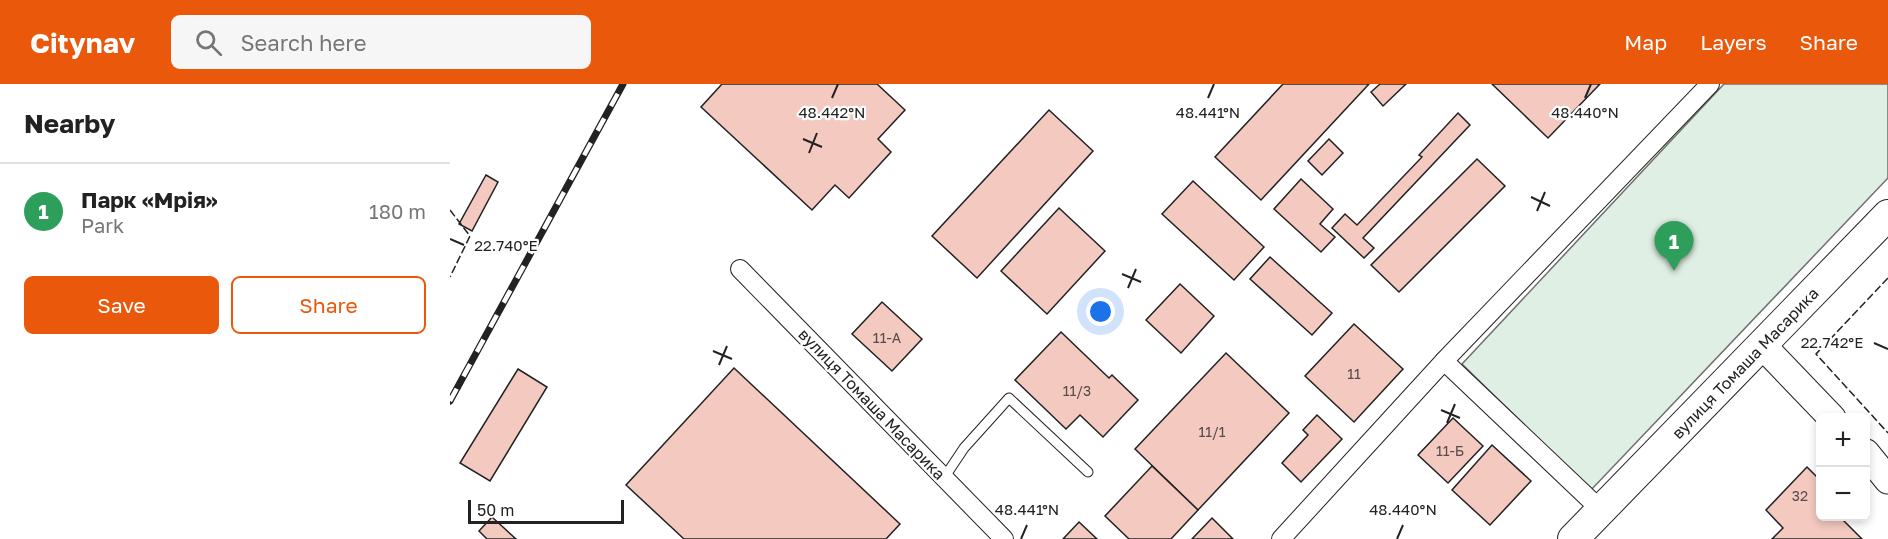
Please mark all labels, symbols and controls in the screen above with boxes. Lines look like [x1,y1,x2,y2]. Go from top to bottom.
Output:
search box [171,15,591,69]
text: Citynav [30,26,135,59]
icon: search [192,26,225,59]
text: Search here [240,29,366,56]
text: Map [1624,29,1667,55]
text: Layers [1700,29,1767,55]
text: Share [1800,29,1858,55]
text: 48.442°N [798,103,866,121]
text: 48.441°N [1176,103,1240,121]
text: 48.440°N [1551,103,1619,121]
text: Nearby [24,108,115,139]
text: Парк «Мрія» [81,186,218,213]
text: 1 [38,199,49,223]
text: 180 m [369,199,426,223]
text: Park [81,213,124,237]
pin: 1 [1654,222,1694,271]
text: 22.740°E [474,236,538,254]
button: Save [24,276,219,334]
button: Share [231,276,426,334]
street label: вулиця Томаша Масарика [1667,283,1823,443]
your location [1086,297,1115,326]
street label: вулиця Томаша Масарика [794,324,950,484]
house number: 11-А [873,329,902,346]
text: 22.742°E [1801,333,1863,351]
house number: 11 [1347,365,1361,382]
house number: 11/3 [1063,382,1091,399]
map controls [1816,413,1870,521]
button: + [1816,413,1870,467]
house number: 11/1 [1198,423,1226,440]
house number: 11-Б [1436,442,1464,459]
button: − [1816,467,1870,521]
house number: 32 [1792,487,1808,504]
scale bar [468,497,624,524]
text: 50 m [477,500,514,520]
text: 48.441°N [995,500,1059,518]
text: 48.440°N [1369,500,1437,518]

